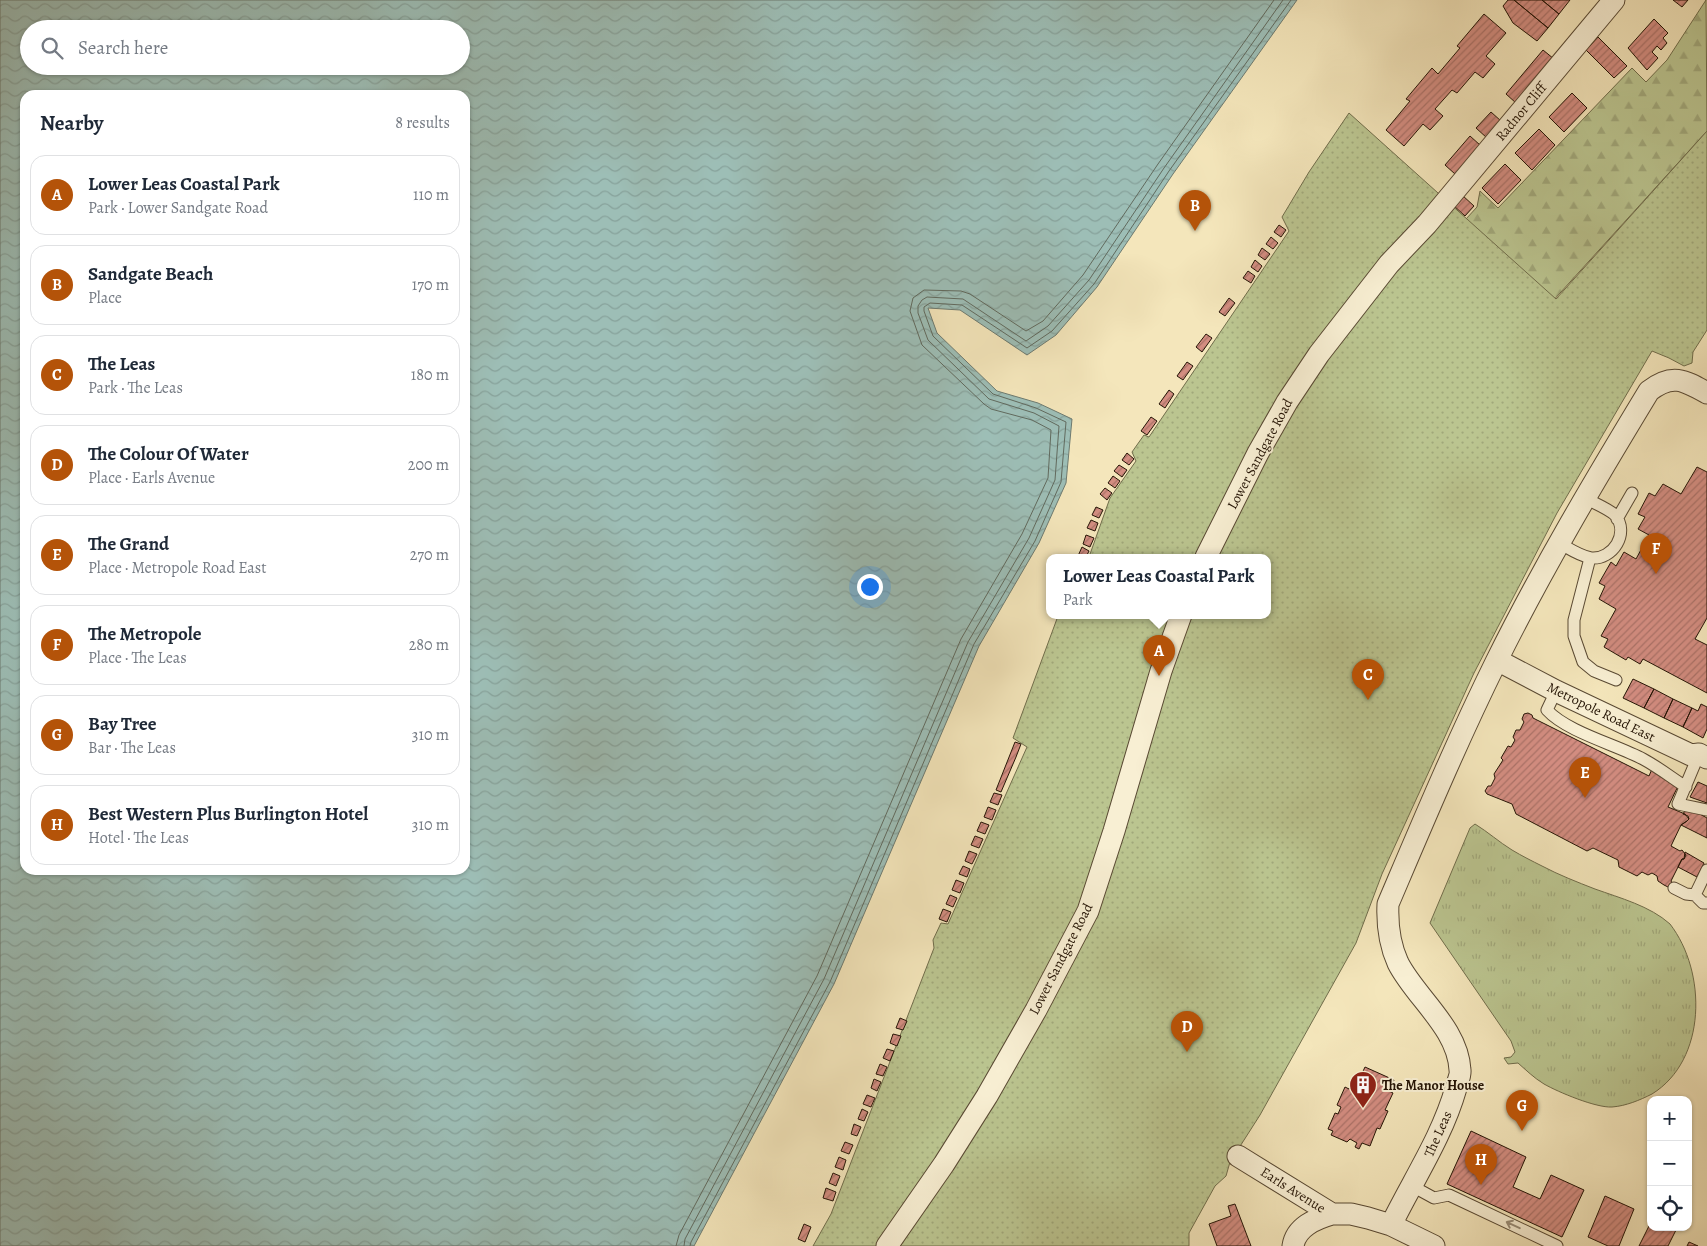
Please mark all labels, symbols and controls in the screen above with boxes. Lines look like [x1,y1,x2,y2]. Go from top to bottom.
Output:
search box [20,20,470,75]
icon: search [38,34,66,62]
text: Search here [78,35,168,61]
street label: Radnor Cliff [1491,77,1552,145]
text: Nearby [40,109,103,137]
text: 8 results [395,112,450,134]
text: Lower Leas Coastal Park [88,171,279,197]
text: A [52,184,62,206]
text: 110 m [413,184,449,206]
pin: B [1179,190,1211,231]
text: Park · Lower Sandgate Road [88,197,268,219]
text: Sandgate Beach [88,261,213,287]
text: B [52,274,62,296]
text: 170 m [412,274,449,296]
text: Place [88,287,122,309]
text: The Leas [88,351,155,377]
text: C [52,364,62,386]
text: 180 m [411,364,449,386]
text: Park · The Leas [88,377,183,399]
street label: Lower Sandgate Road [1223,395,1297,513]
text: The Colour Of Water [88,441,249,467]
text: D [51,454,63,476]
text: 200 m [408,454,449,476]
text: Place · Earls Avenue [88,467,215,489]
text: The Grand [88,531,169,557]
pin: F [1640,533,1672,574]
text: E [52,544,62,566]
text: 270 m [410,544,449,566]
popup [1046,554,1271,619]
text: Place · Metropole Road East [88,557,266,579]
text: Lower Leas Coastal Park [1063,563,1254,589]
your location [857,574,883,600]
text: Park [1063,589,1093,611]
text: The Metropole [88,621,202,647]
text: F [53,634,61,656]
text: 280 m [409,634,449,656]
pin: A [1143,635,1175,676]
text: Place · The Leas [88,647,187,669]
pin: C [1352,659,1384,700]
street label: Metropole Road East [1544,678,1659,747]
text: Bay Tree [88,711,157,737]
text: G [52,724,62,746]
text: 310 m [412,724,449,746]
text: Bar · The Leas [88,737,176,759]
pin: E [1569,757,1601,798]
text: Best Western Plus Burlington Hotel [88,801,368,827]
text: H [51,814,63,836]
text: 310 m [412,814,449,836]
text: Hotel · The Leas [88,827,189,849]
street label: Lower Sandgate Road [1025,899,1098,1018]
pin: D [1171,1011,1203,1052]
building icon: The Manor House [1348,1070,1378,1109]
place label: The Manor House [1382,1076,1485,1095]
pin: G [1506,1090,1538,1131]
map controls [1647,1096,1692,1231]
button: + [1647,1096,1692,1141]
street label: The Leas [1419,1108,1457,1160]
button: − [1647,1141,1692,1186]
pin: H [1465,1144,1497,1185]
street label: Earls Avenue [1257,1162,1329,1218]
button: locate [1647,1186,1692,1231]
one-way arrow [1506,1220,1521,1229]

